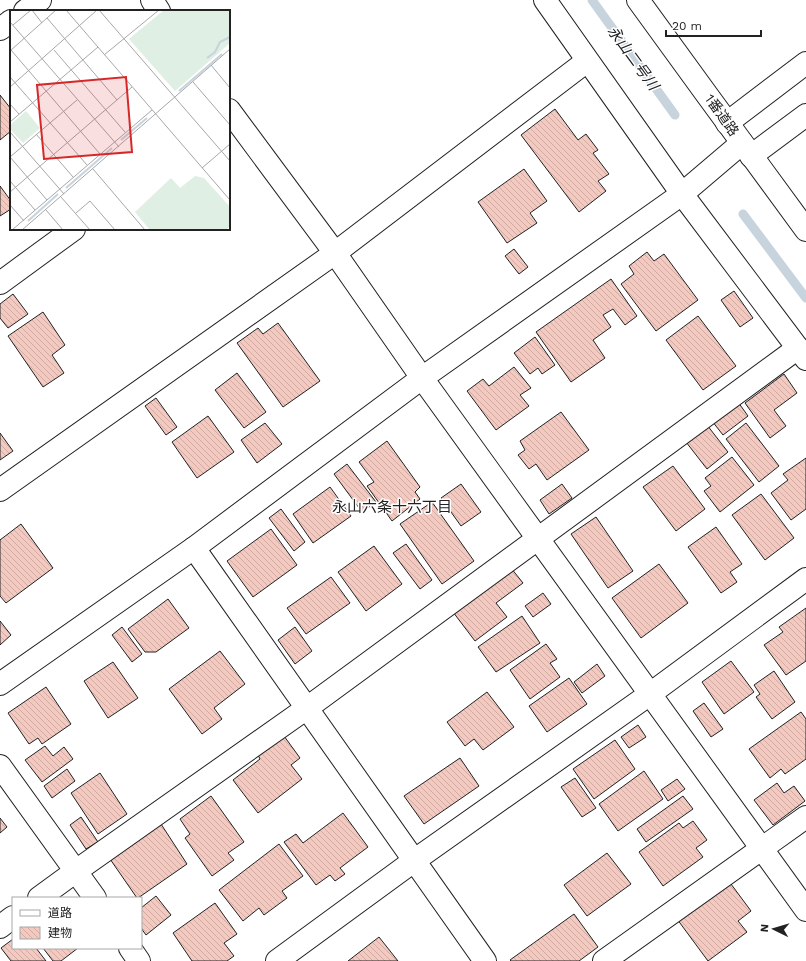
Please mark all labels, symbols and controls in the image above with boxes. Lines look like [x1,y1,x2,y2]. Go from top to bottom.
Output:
inset map [10,10,230,230]
scale bar [666,12,761,38]
text: 20 m [672,19,702,33]
water label: 永山二号川 [604,22,663,95]
street label: 1番道路 [702,91,742,139]
district label: 永山六条十六丁目 [332,498,452,516]
legend [12,897,142,949]
text: 道路 [48,906,72,920]
north arrow [754,909,794,949]
text: N [758,924,771,933]
text: 建物 [48,926,72,940]

